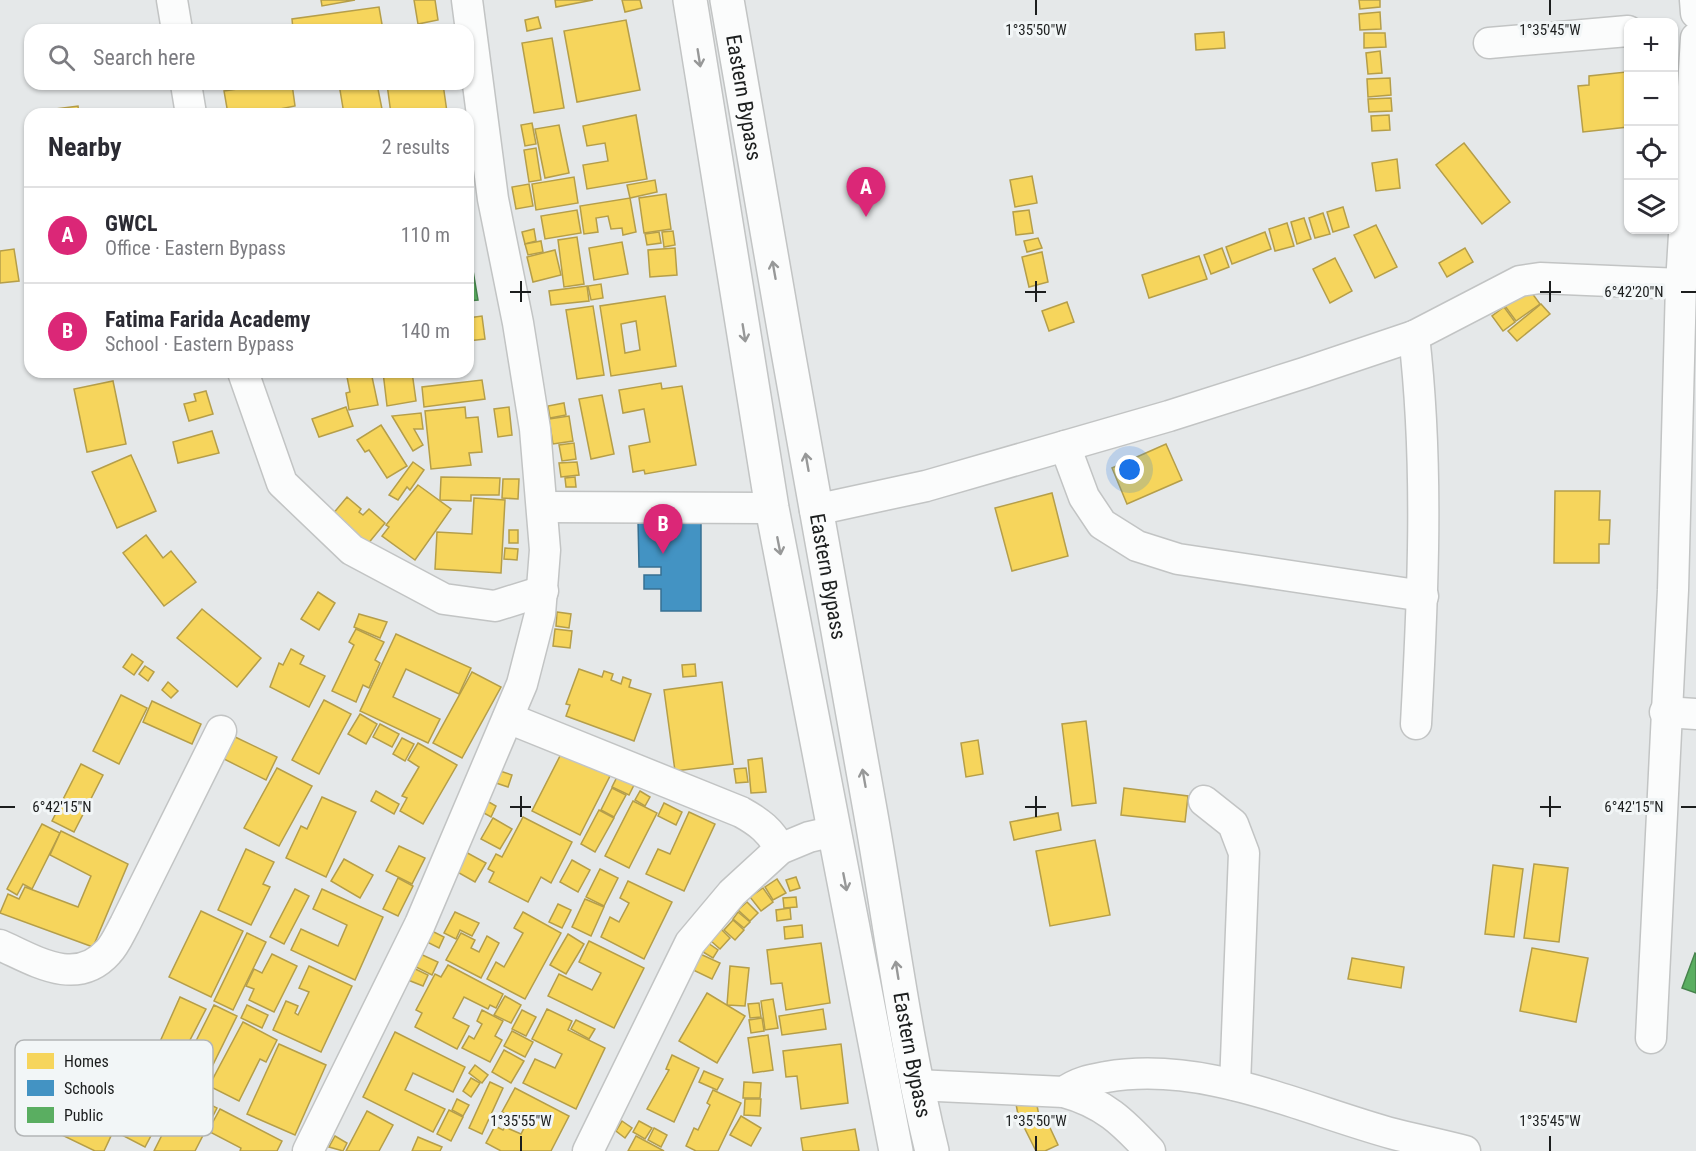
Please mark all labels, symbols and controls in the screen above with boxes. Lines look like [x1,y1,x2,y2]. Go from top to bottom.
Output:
map controls [1624,18,1678,234]
button: + [1624,18,1678,72]
text: 1°35'50"W [1005,21,1067,39]
text: 1°35'45"W [1519,21,1581,39]
search box [24,24,474,90]
street label: Eastern Bypass [721,33,766,162]
icon: search [45,41,78,74]
text: Search here [93,45,195,70]
one-way arrow [694,47,705,67]
button: − [1624,72,1678,126]
button: locate [1624,126,1678,180]
text: Nearby [48,132,122,162]
text: 2 results [382,135,450,159]
pin: A [846,168,886,217]
button: layers [1624,180,1678,234]
text: GWCL [105,211,157,236]
text: A [62,223,73,247]
text: 110 m [401,223,450,247]
text: Office · Eastern Bypass [105,236,286,260]
one-way arrow [768,261,779,280]
text: 6°42'20"N [1604,283,1664,301]
text: Fatima Farida Academy [105,307,310,332]
text: B [62,319,73,343]
text: 140 m [401,319,450,343]
one-way arrow [738,323,749,343]
text: School · Eastern Bypass [105,332,294,356]
one-way arrow [801,453,812,472]
your location [1115,455,1144,484]
pin: B [644,504,682,554]
street label: Eastern Bypass [805,512,851,641]
one-way arrow [774,536,785,556]
one-way arrow [858,769,869,788]
text: 6°42'15"N [32,798,92,816]
text: 6°42'15"N [1604,798,1664,816]
one-way arrow [840,872,851,891]
one-way arrow [891,961,902,980]
street label: Eastern Bypass [888,990,936,1120]
legend [15,1040,213,1136]
text: Homes [64,1052,109,1071]
text: Schools [64,1079,114,1098]
text: Public [64,1106,103,1125]
text: 1°35'55"W [490,1112,552,1130]
text: 1°35'50"W [1005,1112,1067,1130]
text: 1°35'45"W [1519,1112,1581,1130]

